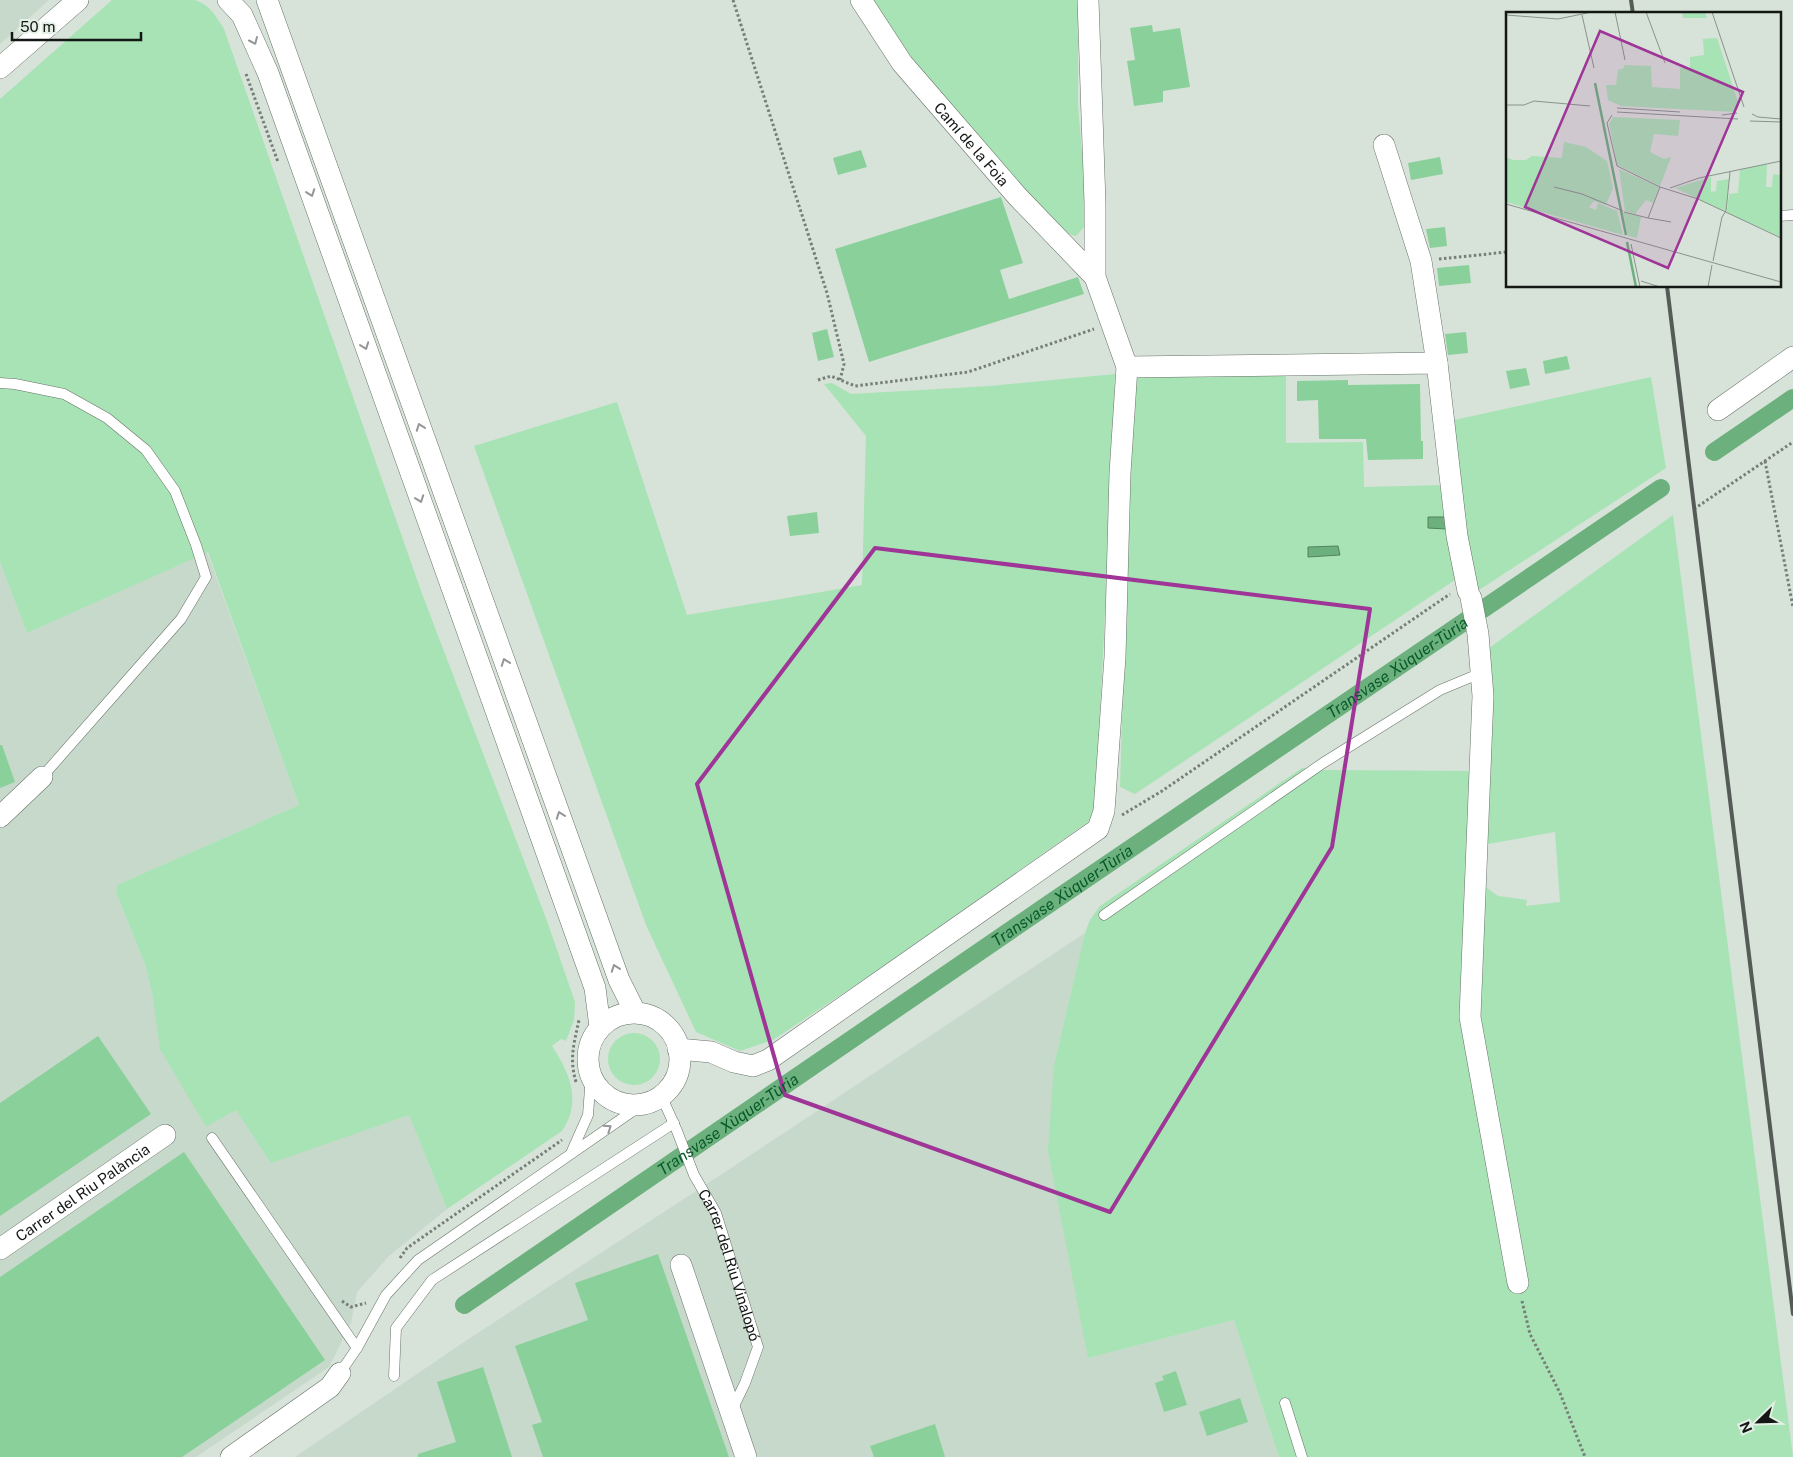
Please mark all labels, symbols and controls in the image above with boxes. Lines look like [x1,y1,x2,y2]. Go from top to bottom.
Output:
scale bar [12,10,141,42]
inset map [1506,12,1780,288]
text: 50 m [20,18,55,35]
one-way arrow [247,36,258,45]
street label: Camí de la Foia [931,98,1013,189]
one-way arrow [305,188,315,197]
one-way arrow [359,341,369,350]
one-way arrow [416,423,426,432]
one-way arrow [414,494,424,503]
water label: Transvase Xùquer-Tùria [1323,613,1471,722]
one-way arrow [501,658,511,667]
one-way arrow [556,811,566,820]
water label: Transvase Xùquer-Tùria [988,840,1136,950]
one-way arrow [611,964,621,973]
water label: Transvase Xùquer-Tùria [654,1069,802,1179]
one-way arrow [602,1125,611,1134]
street label: Carrer del Riu Palància [12,1140,153,1244]
street label: Carrer del Riu Vinalopó [695,1186,764,1343]
north arrow [1733,1397,1783,1447]
text: N [1737,1419,1756,1435]

